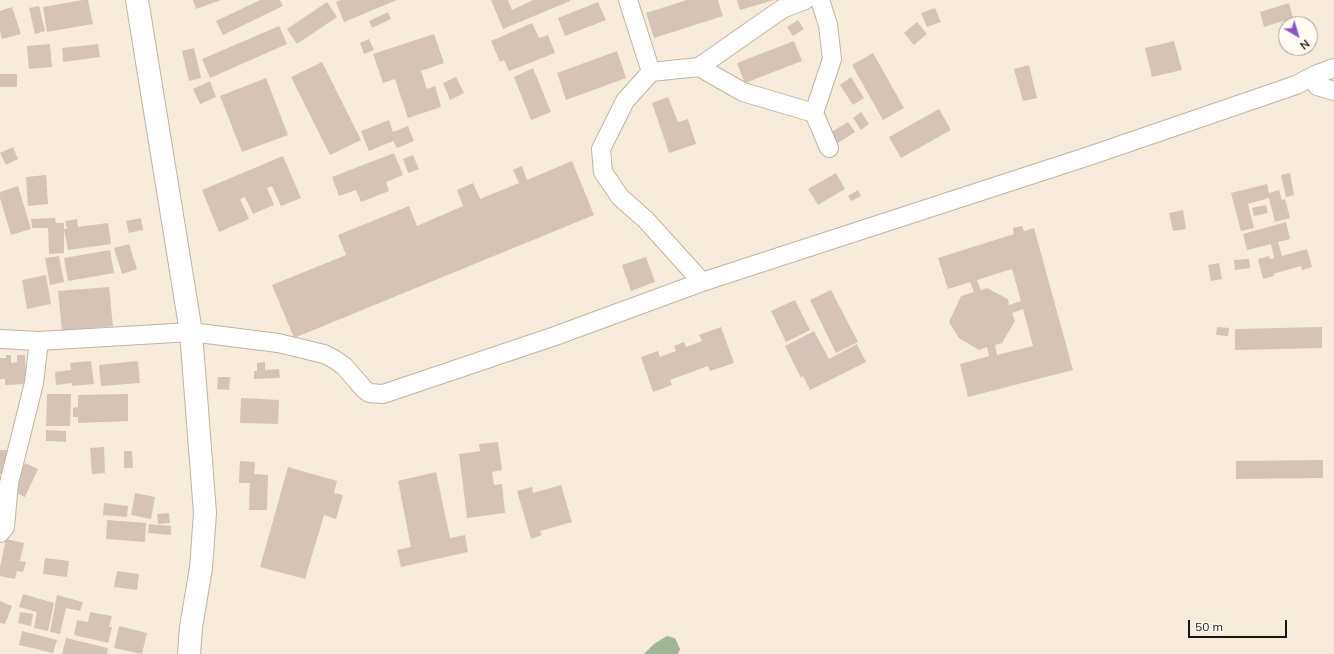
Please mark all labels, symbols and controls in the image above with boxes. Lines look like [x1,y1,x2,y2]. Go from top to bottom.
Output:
north arrow [1278,16,1318,56]
text: N [1297,37,1312,53]
scale bar [1190,612,1289,638]
text: 50 m [1195,619,1223,634]

